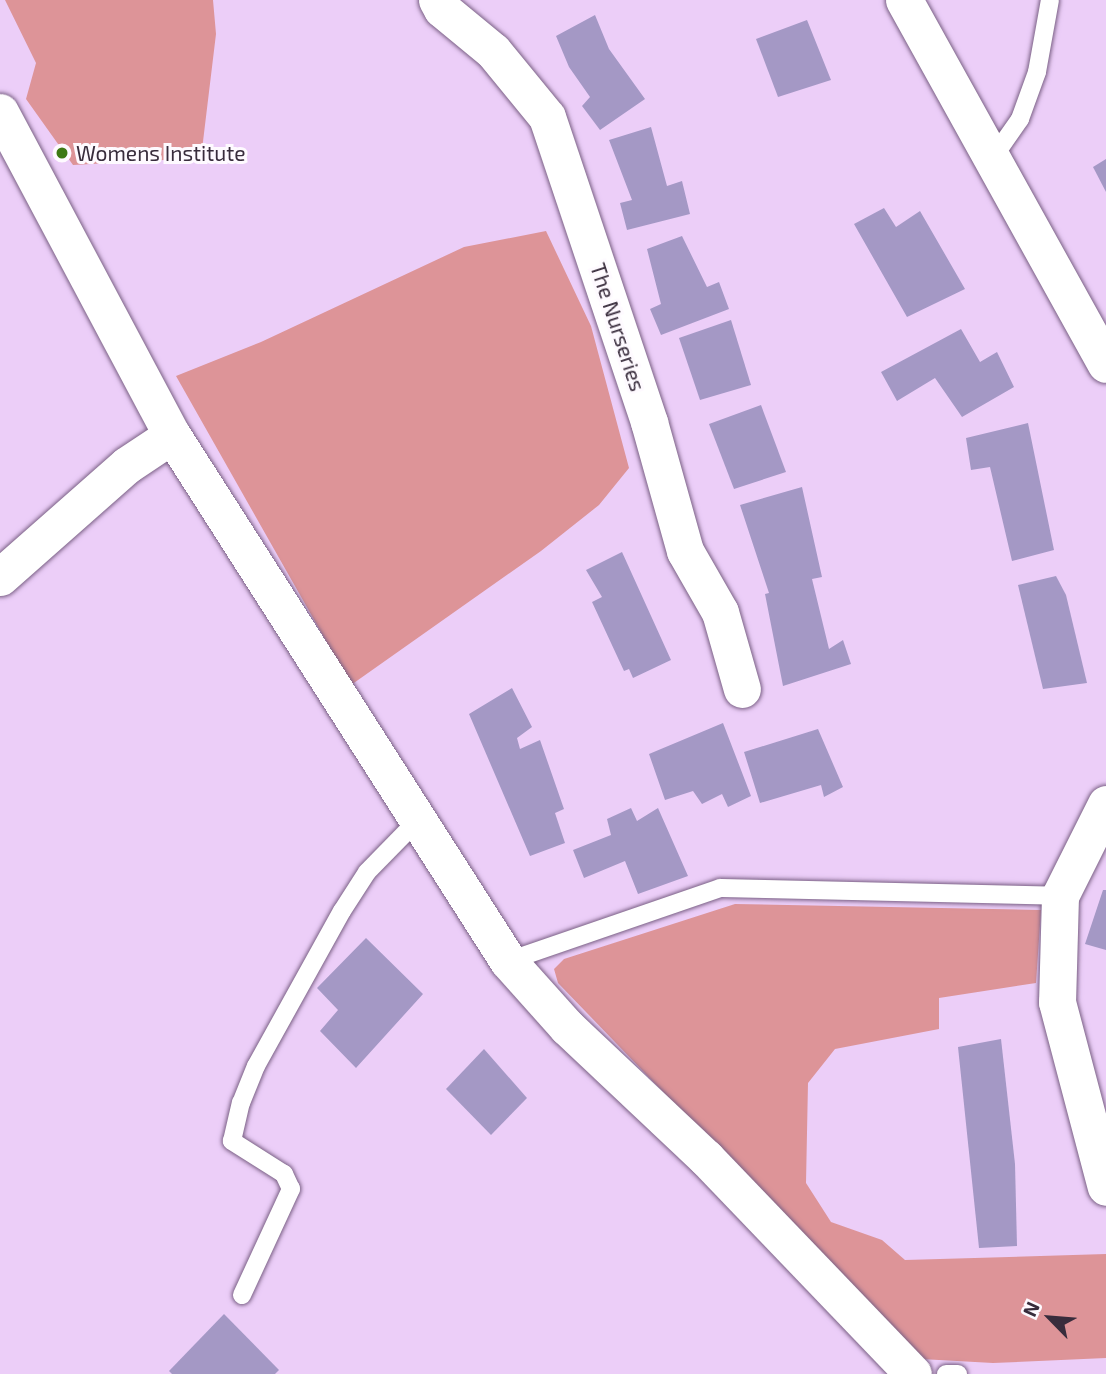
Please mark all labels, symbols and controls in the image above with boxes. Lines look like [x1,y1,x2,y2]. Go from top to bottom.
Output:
place label: Womens Institute [76,140,246,166]
marker: Womens Institute [54,145,70,161]
street label: The Nurseries [585,260,651,394]
north arrow [1015,1283,1085,1353]
text: N [1017,1298,1044,1320]

